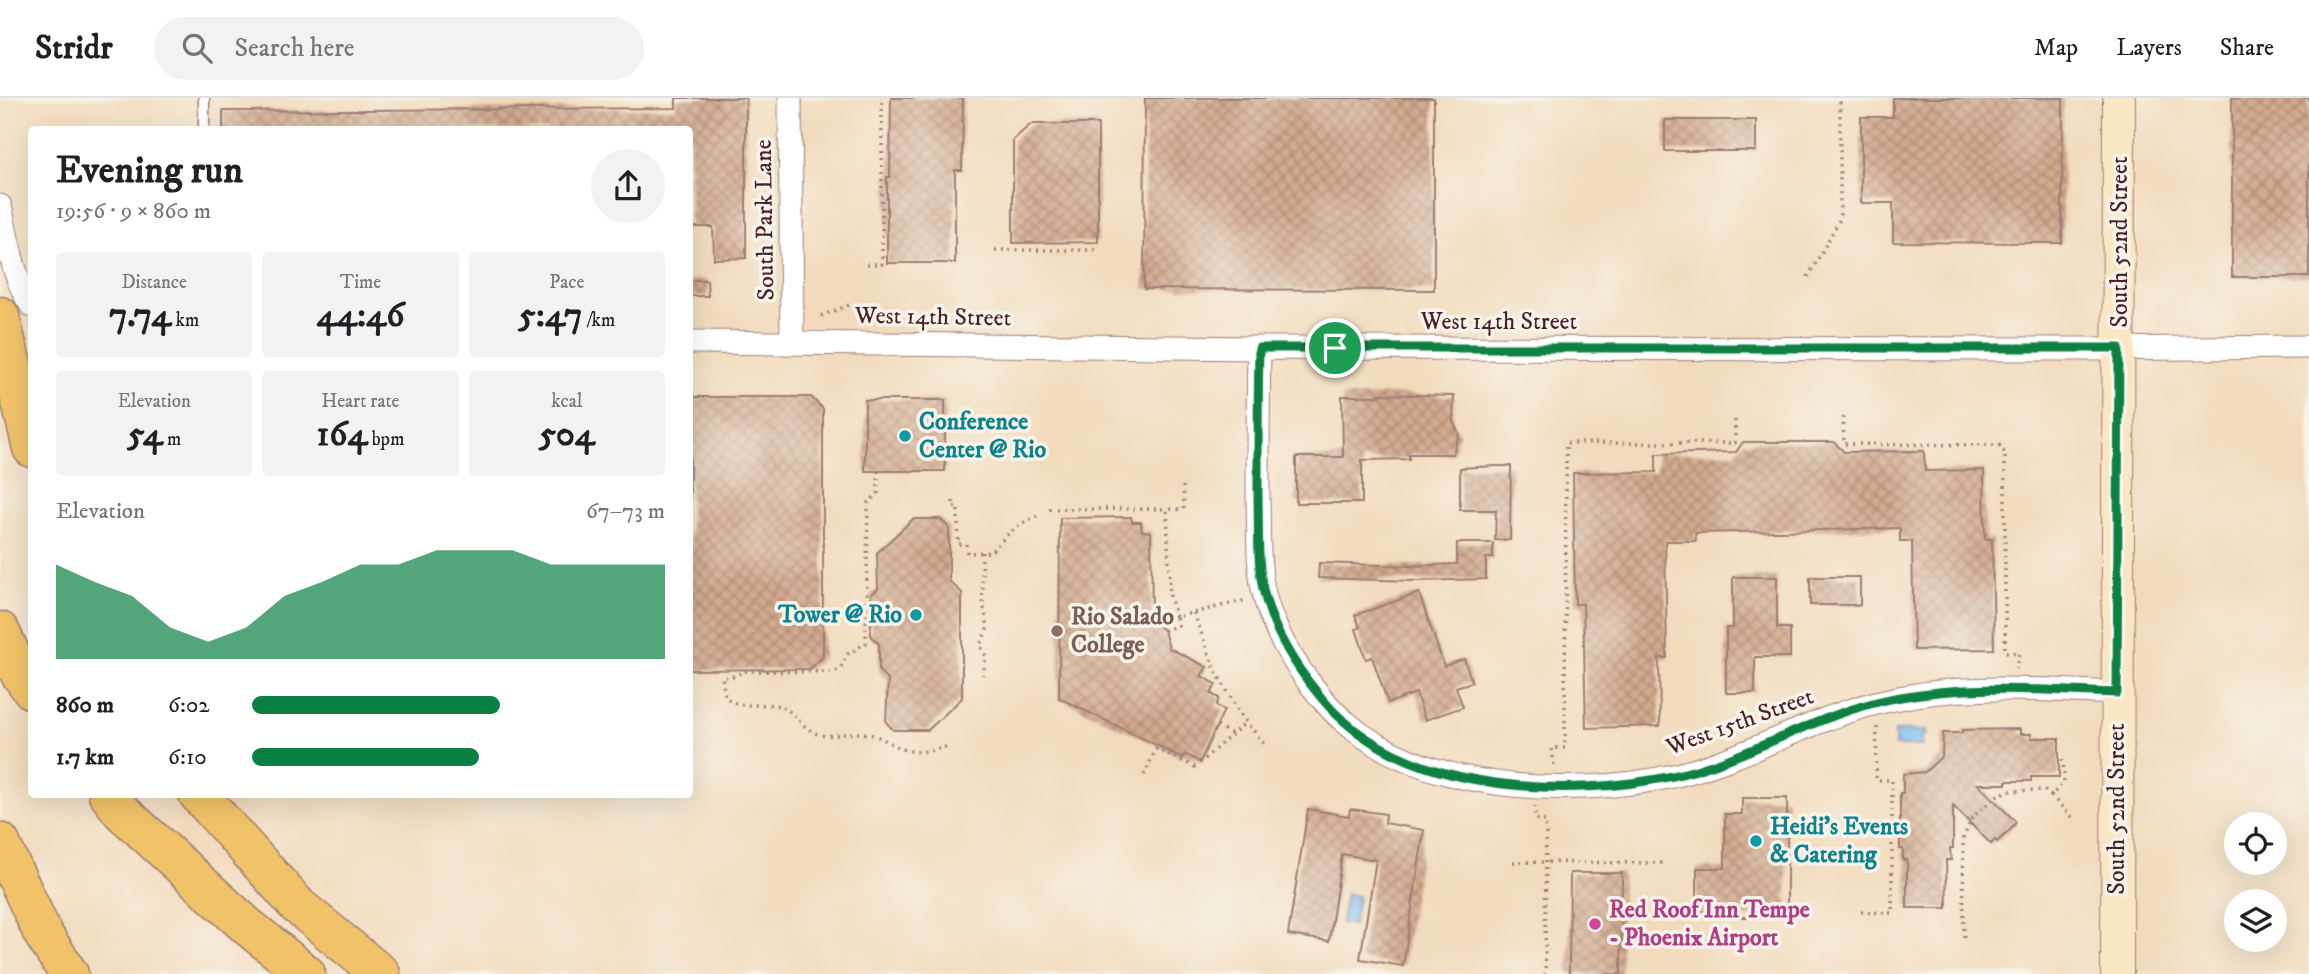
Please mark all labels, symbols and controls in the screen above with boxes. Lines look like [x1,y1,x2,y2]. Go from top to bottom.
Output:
search box [154,17,644,80]
text: Stridr [35,28,112,69]
icon: search [178,29,216,67]
text: Search here [234,32,355,65]
text: Map [2034,33,2078,63]
text: Layers [2116,33,2182,63]
text: Share [2220,33,2274,63]
street label: South Park Lane [749,139,781,301]
text: Evening run [56,147,243,195]
button: share [591,149,665,223]
street label: South 52nd Street [2105,156,2135,328]
text: 19:56 · 9 × 860 m [56,197,211,226]
text: Distance [121,271,187,294]
text: Time [340,271,381,294]
text: Pace [549,271,584,294]
text: 7.74 [109,294,172,338]
text: 44:46 [317,294,404,338]
text: 5:47 [518,294,582,338]
street label: West 14th Street [854,301,1012,333]
street label: West 14th Street [1420,307,1578,337]
text: km [172,309,199,332]
text: /km [582,309,615,332]
pin [1305,318,1365,378]
icon: arrive [1316,329,1354,367]
text: Elevation [117,390,191,413]
text: Heart rate [322,390,399,413]
text: kcal [551,390,582,413]
place label: Conference Center @ Rio [919,407,1047,465]
text: 54 [127,413,163,457]
text: 164 [317,413,368,457]
text: 504 [539,413,595,457]
text: m [163,428,181,451]
text: bpm [368,428,404,451]
marker: Conference Center @ Rio [897,428,913,444]
text: Elevation [56,497,145,526]
text: 67–73 m [586,497,665,526]
place label: Tower @ Rio [777,600,902,630]
place label: Rio Salado College [1071,602,1174,660]
marker: Tower @ Rio [908,607,924,623]
marker: Rio Salado College [1049,623,1065,639]
street label: West 15th Street [1661,681,1818,763]
text: 860 m [56,691,114,720]
text: 6:02 [168,691,210,720]
street label: South 52nd Street [2102,723,2132,895]
text: 1.7 km [56,743,114,772]
text: 6:10 [168,743,207,772]
place label: Heidi's Events & Catering [1770,812,1908,870]
map controls [2224,812,2287,952]
button: locate [2224,812,2287,875]
marker: Heidi's Events & Catering [1748,833,1764,849]
button: layers [2224,889,2287,952]
place label: Red Roof Inn Tempe - Phoenix Airport [1609,895,1810,953]
marker: Red Roof Inn Tempe - Phoenix Airport [1587,916,1603,932]

